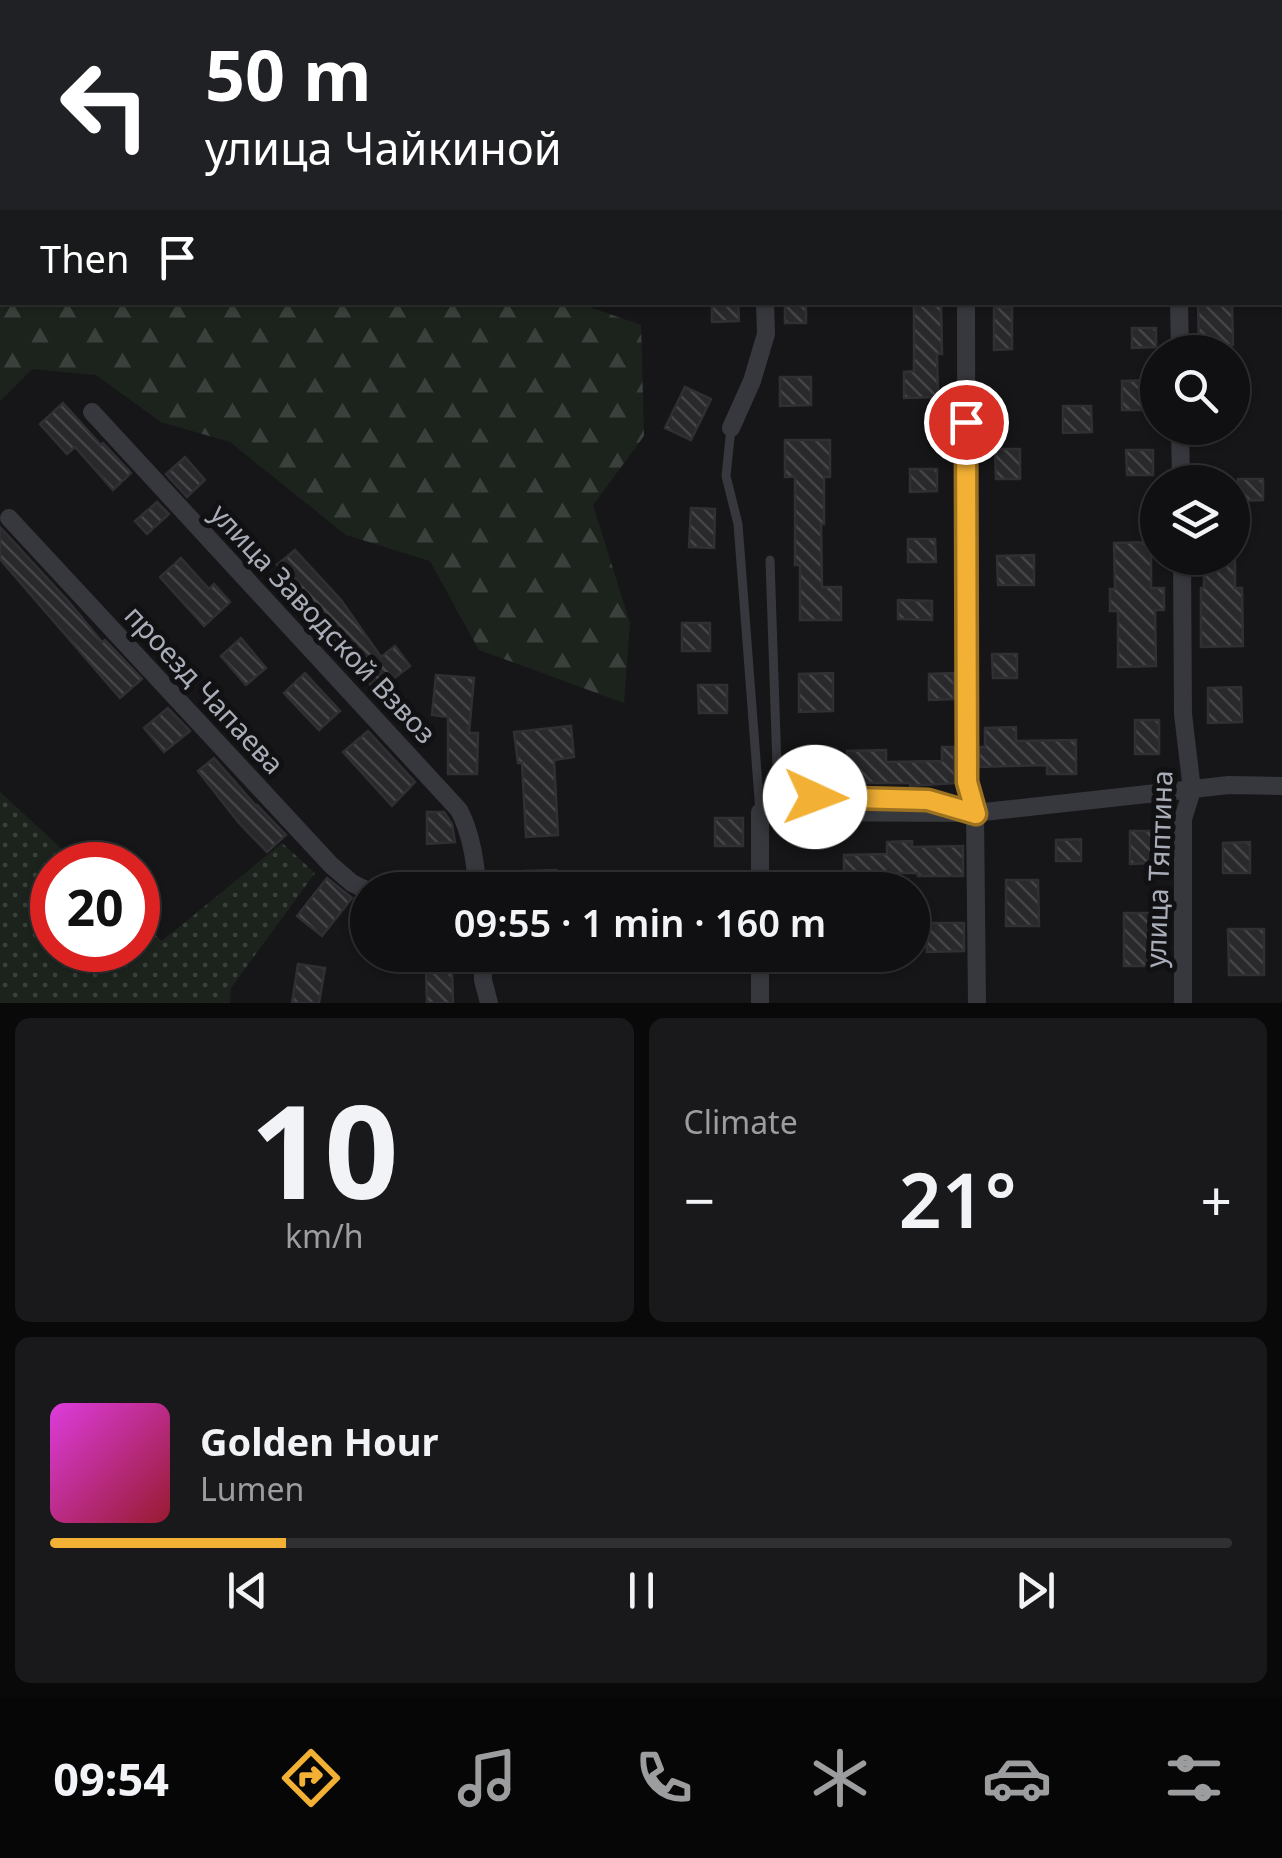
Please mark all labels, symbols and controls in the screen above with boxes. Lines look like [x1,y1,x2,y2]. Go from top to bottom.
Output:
text: 50 m [205,26,372,122]
icon: left [40,40,170,170]
text: улица Чайкиной [205,117,562,178]
icon: arrive [150,230,205,285]
text: Then [40,232,130,284]
map controls [1140,335,1250,575]
button: search [1140,335,1250,445]
pin [924,380,1009,465]
icon: arrive [939,395,994,450]
button: layers [1140,465,1250,575]
street label: улица Заводской Взвоз [203,495,445,751]
street label: проезд Чапаева [117,596,293,782]
position arrow [763,745,867,849]
street label: улица Тяптина [1136,770,1180,968]
speed limit sign: 20 [30,842,160,972]
text: 09:55 · 1 min · 160 m [454,896,826,948]
text: 10 [250,1060,399,1237]
text: Climate [684,1100,798,1143]
text: 21° [899,1148,1017,1250]
text: − [684,1162,715,1237]
text: + [1201,1162,1232,1237]
text: km/h [285,1214,364,1257]
text: Golden Hour [200,1415,438,1467]
text: Lumen [200,1467,304,1510]
icon: previous [220,1563,275,1618]
icon: pause [614,1563,669,1618]
icon: next [1008,1563,1063,1618]
icon: directions [276,1743,346,1813]
icon: music [452,1743,522,1813]
icon: phone [629,1743,699,1813]
icon: climate [805,1743,875,1813]
icon: car [982,1743,1052,1813]
icon: filters [1159,1743,1229,1813]
text: 09:54 [53,1748,169,1809]

